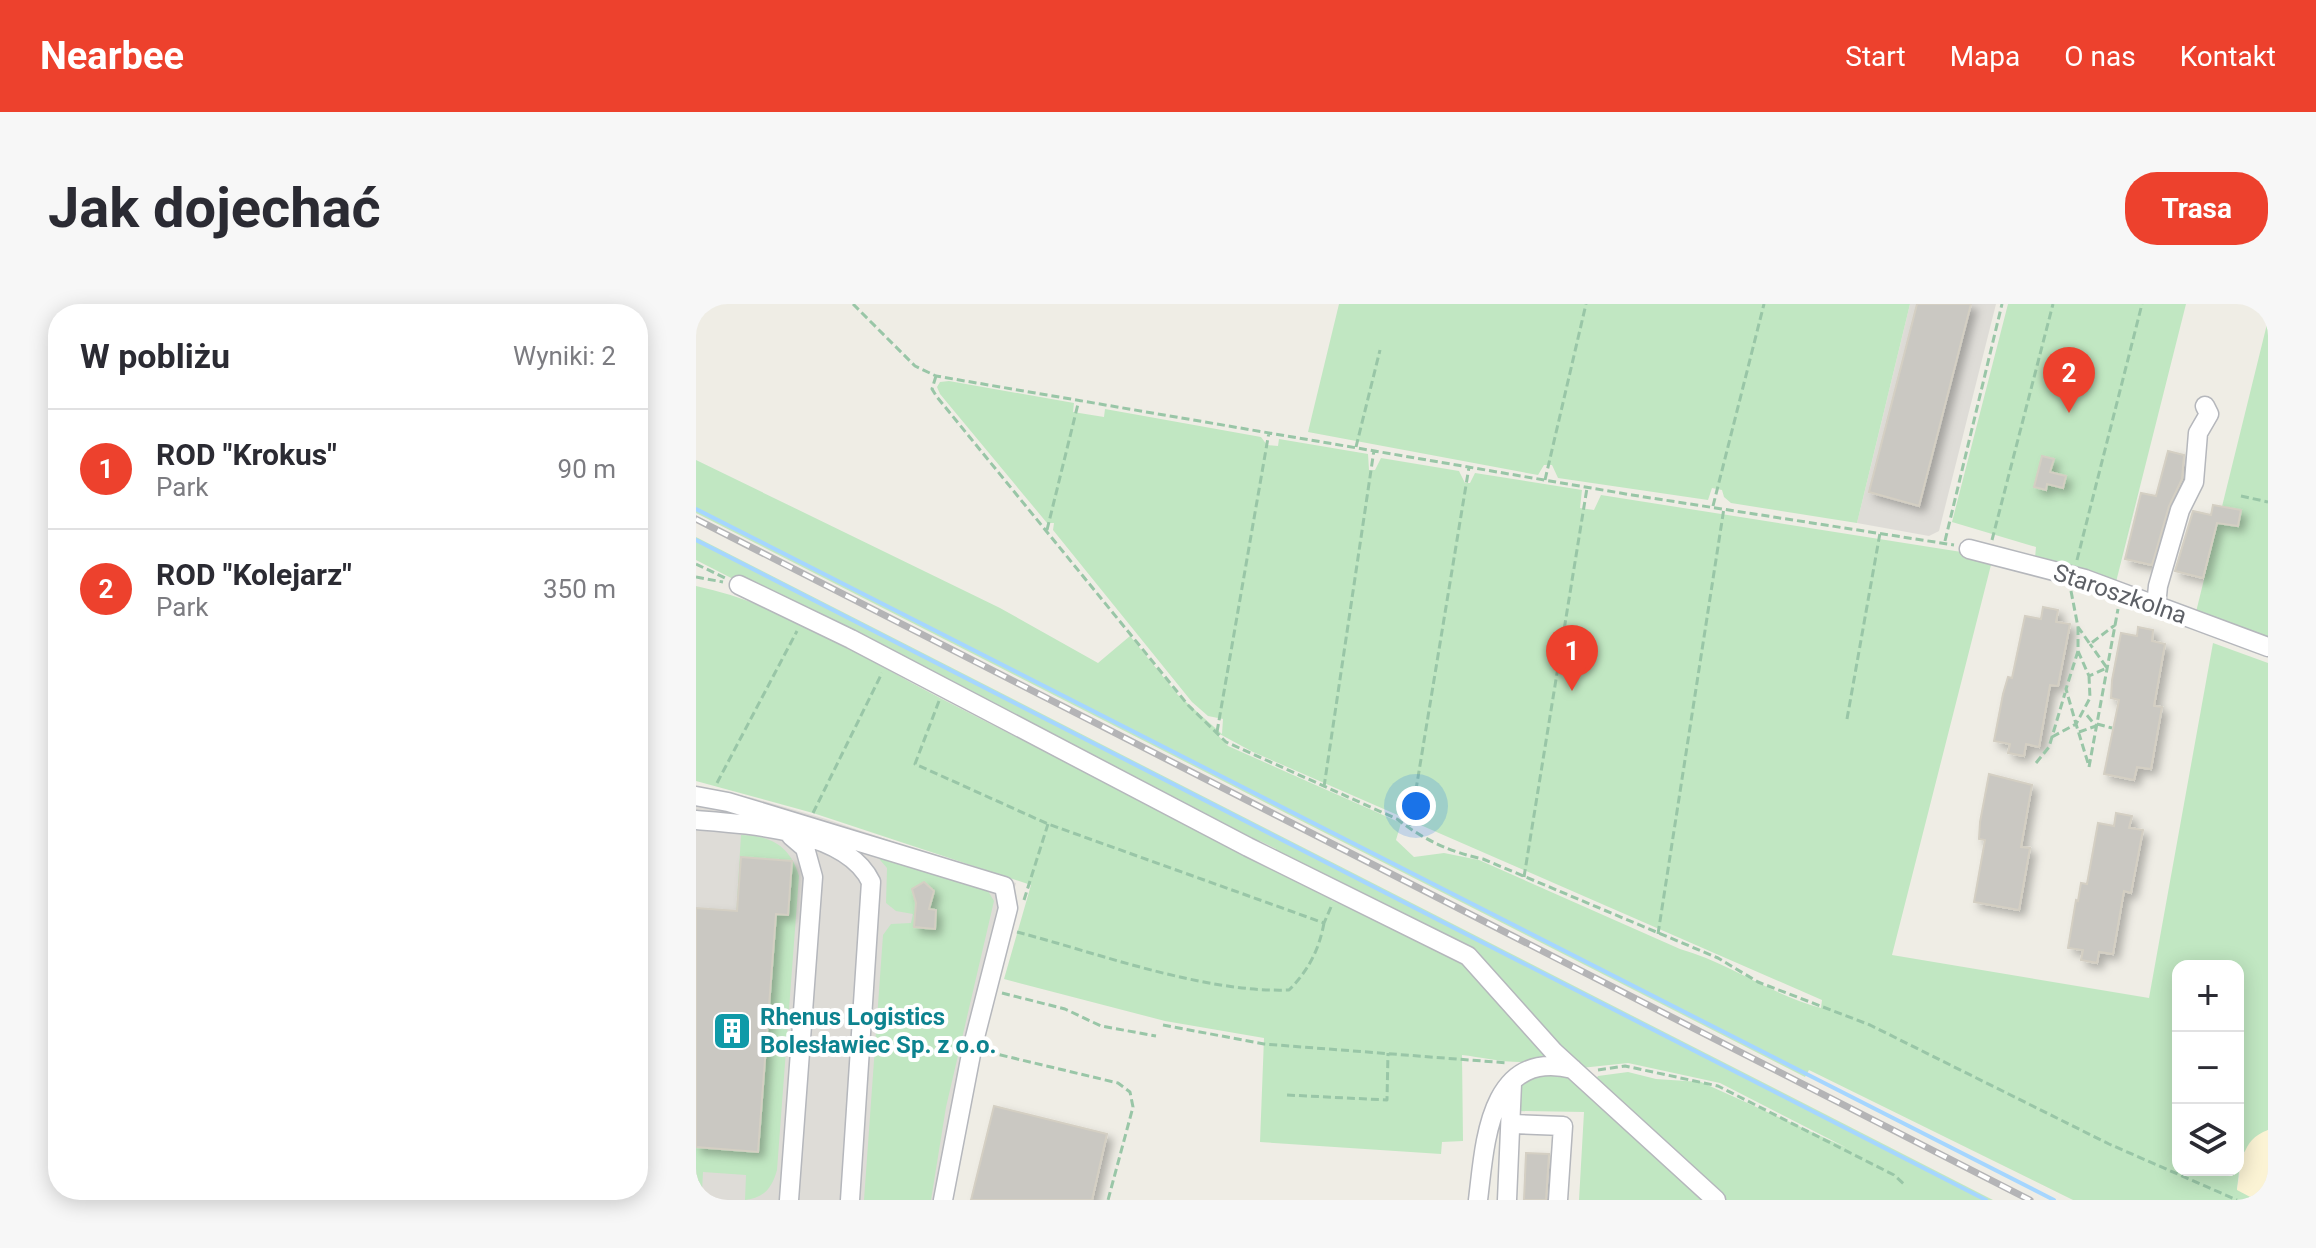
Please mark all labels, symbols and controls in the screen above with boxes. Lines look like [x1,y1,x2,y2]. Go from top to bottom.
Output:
text: Nearbee [40,34,184,78]
text: Start [1845,40,1906,73]
text: Mapa [1950,40,2020,73]
text: O nas [2064,40,2136,73]
text: Kontakt [2180,40,2276,73]
button: Trasa [2125,172,2268,245]
text: Jak dojechać [48,175,381,241]
text: W pobliżu [80,336,230,376]
text: Wyniki: 2 [513,341,616,371]
pin: 2 [2043,347,2095,413]
text: ROD "Krokus" [156,437,337,472]
text: 1 [99,454,113,484]
text: 90 m [558,454,616,484]
text: Park [156,472,208,502]
text: ROD "Kolejarz" [156,557,352,592]
street label: Staroszkolna [2050,558,2190,630]
text: 2 [99,574,113,604]
text: 350 m [543,574,616,604]
text: Park [156,592,208,622]
pin: 1 [1546,625,1598,691]
your location [1396,786,1436,826]
map controls [2172,960,2244,1176]
button: + [2172,960,2244,1032]
place label: Rhenus Logistics Bolesławiec Sp. z o.o. [760,1003,997,1059]
building icon: Rhenus Logistics Bolesławiec Sp. z o.o. [711,1010,753,1052]
button: − [2172,1032,2244,1104]
button: layers [2172,1104,2244,1176]

